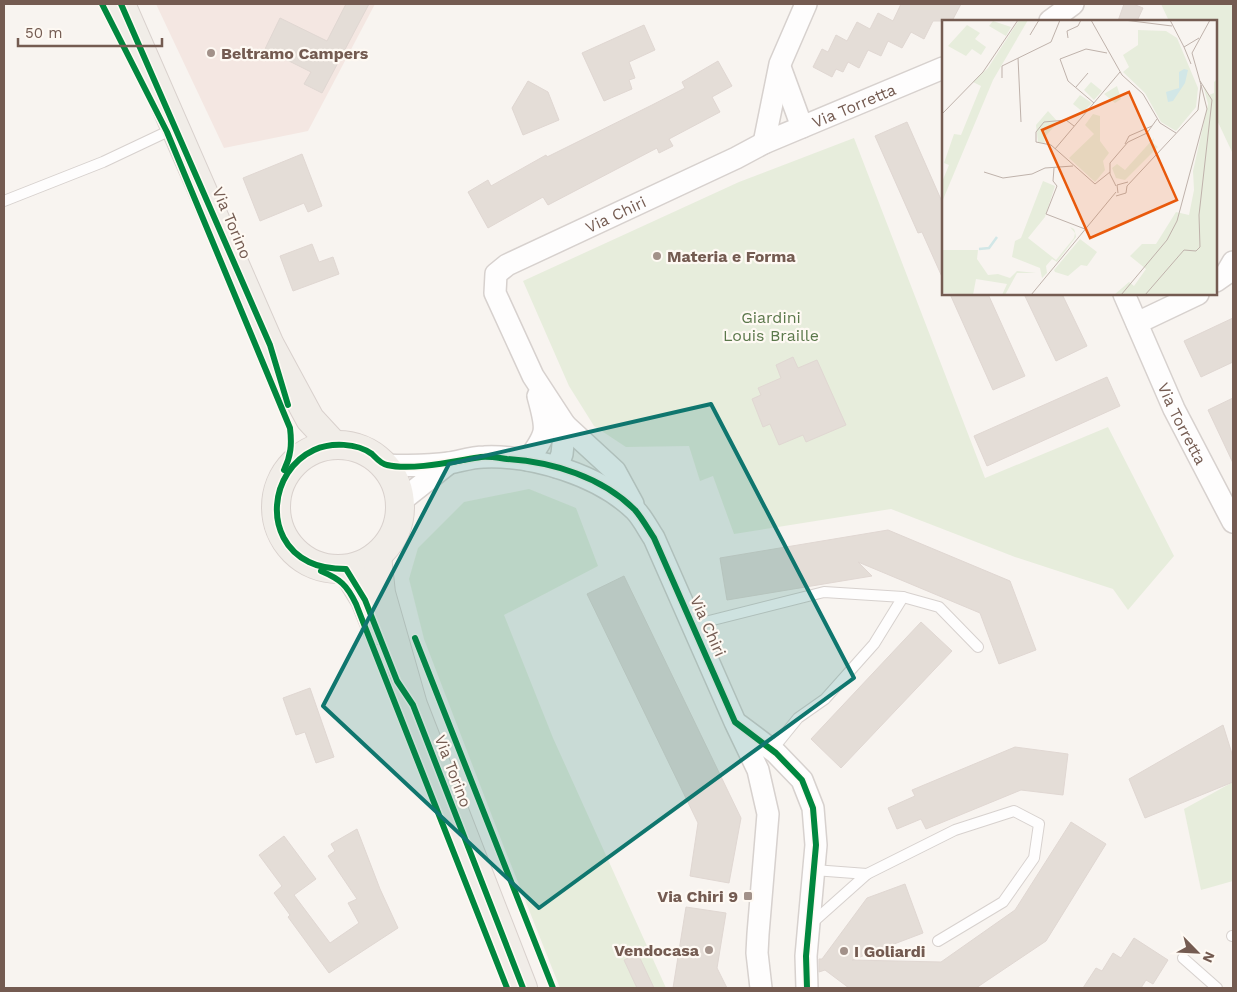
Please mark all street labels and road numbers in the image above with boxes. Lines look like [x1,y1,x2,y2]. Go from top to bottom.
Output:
street label: Via Torretta [809,79,899,131]
street label: Via Torino [208,184,256,262]
street label: Via Chiri [582,192,649,237]
street label: Via Torretta [1154,380,1211,468]
street label: Via Chiri [686,593,730,659]
street label: Via Torino [430,732,476,810]

